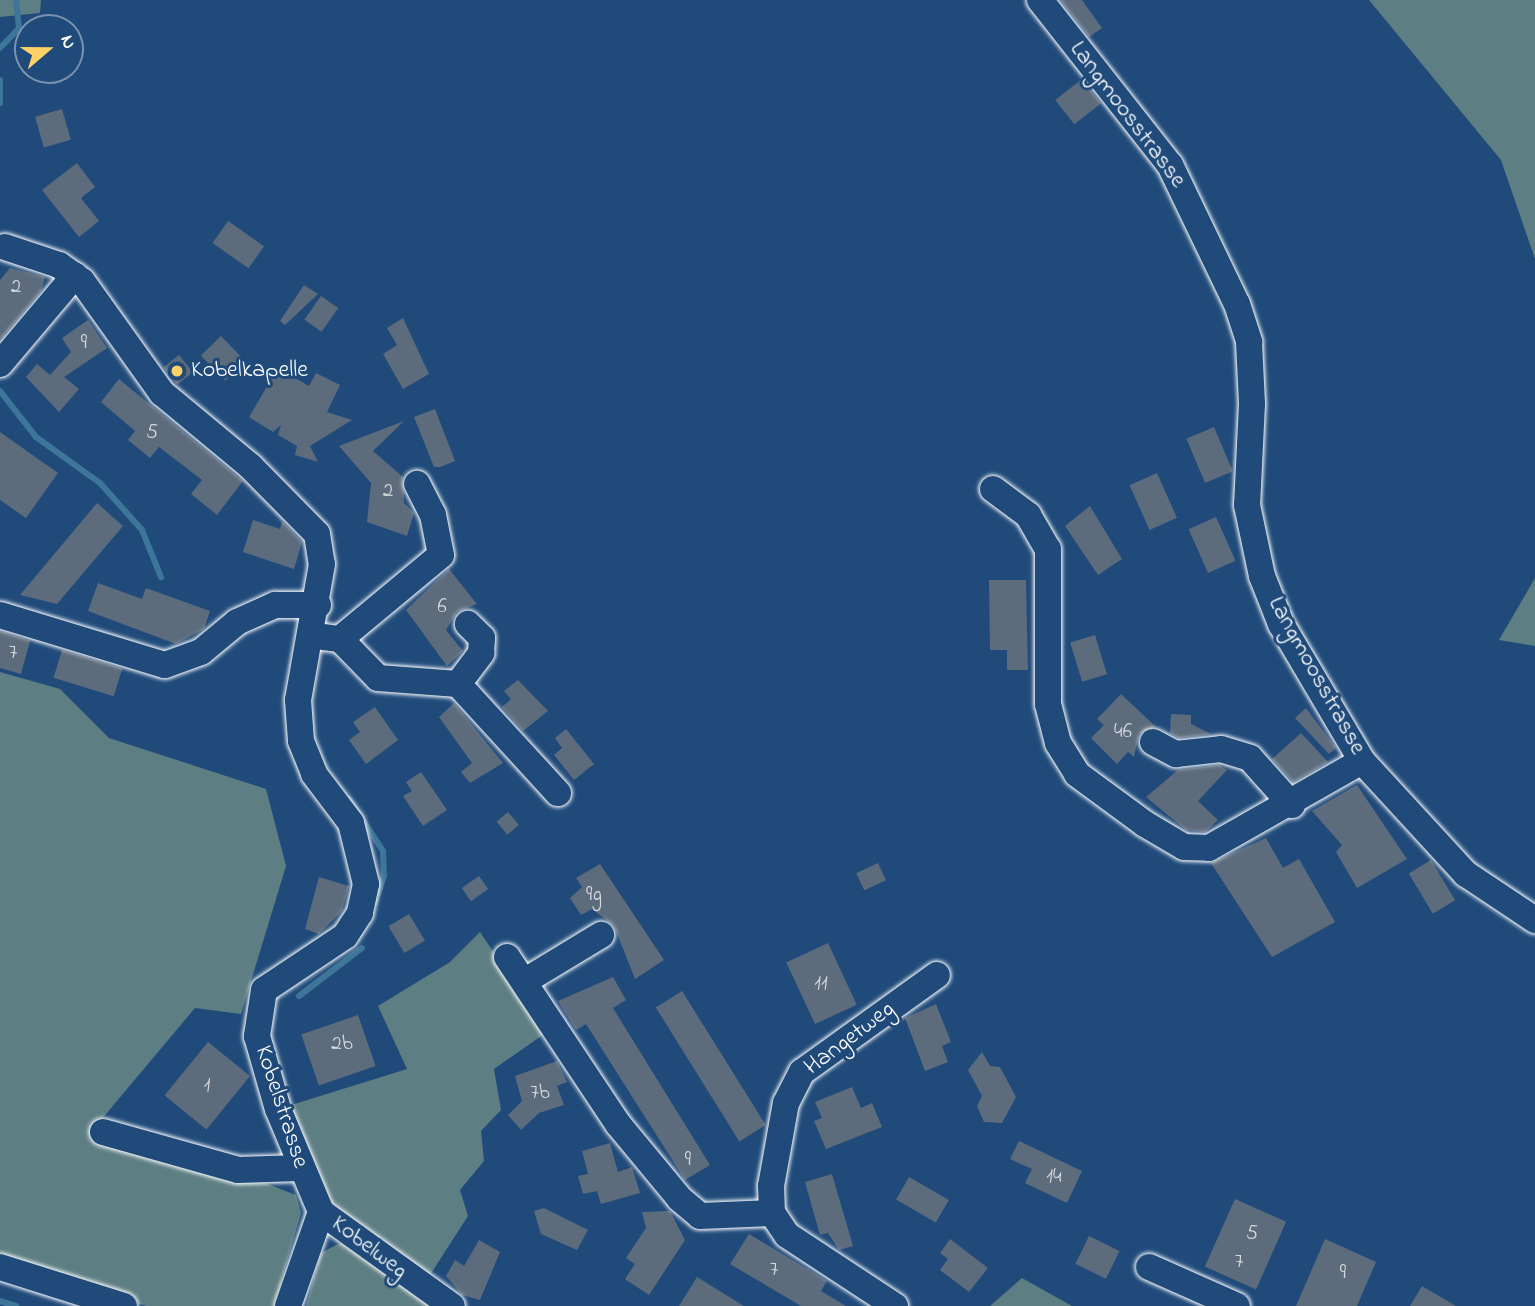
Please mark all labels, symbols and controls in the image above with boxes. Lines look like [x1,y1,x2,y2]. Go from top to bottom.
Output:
north arrow [14,14,84,84]
text: N [52,32,82,53]
street label: Langmoosstrasse [1062,36,1192,194]
house number: 2 [11,274,21,300]
house number: 9 [81,330,87,356]
place label: Kobelkapelle [191,357,308,385]
marker: Kobelkapelle [169,363,185,379]
house number: 5 [146,420,158,446]
house number: 2 [383,478,393,504]
street label: Langmoosstrasse [1261,592,1371,760]
house number: 6 [437,594,447,620]
house number: 7 [9,640,17,666]
house number: 46 [1114,719,1132,745]
house number: 9g [586,882,602,908]
house number: 11 [814,971,828,997]
street label: Hangetweg [799,996,901,1082]
house number: 2b [331,1031,353,1057]
street label: Kobelstrasse [248,1042,314,1172]
house number: 1 [204,1073,210,1099]
house number: 7b [530,1080,550,1106]
house number: 9 [685,1147,691,1173]
house number: 14 [1046,1164,1062,1190]
street label: Kobelweg [325,1210,413,1286]
house number: 5 [1246,1221,1258,1247]
house number: 7 [1235,1249,1243,1275]
house number: 7 [770,1257,778,1283]
house number: 9 [1340,1260,1346,1286]

